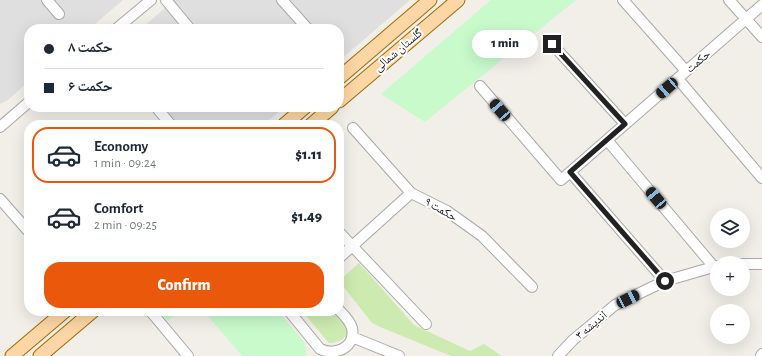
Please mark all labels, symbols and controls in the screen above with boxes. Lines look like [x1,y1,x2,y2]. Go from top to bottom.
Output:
street label: گلستان شمالی [372,26,425,74]
callout: 1 min [472,30,538,58]
route end [543,35,561,53]
text: 1 min [491,37,519,50]
text: حکمت ۸ [68,40,113,55]
street label: حکمت [684,47,713,75]
car [654,76,680,100]
text: حکمت ۶ [68,79,113,94]
car [488,97,512,123]
icon: car [46,137,82,173]
text: Economy [94,139,148,154]
text: $1.11 [295,147,322,162]
text: 1 min · 09:24 [94,157,156,170]
car [644,185,668,211]
street label: حکمت ۹ [423,195,460,223]
icon: car [46,199,82,235]
text: Comfort [94,201,143,216]
map controls [710,208,750,344]
button: layers [710,208,750,248]
text: $1.49 [291,209,322,224]
text: 2 min · 09:25 [94,219,157,232]
button: + [710,256,750,296]
button: Confirm [44,262,324,308]
route start [656,272,674,290]
car [615,288,641,310]
button: − [710,304,750,344]
street label: اندیشه ۳ [573,309,610,342]

